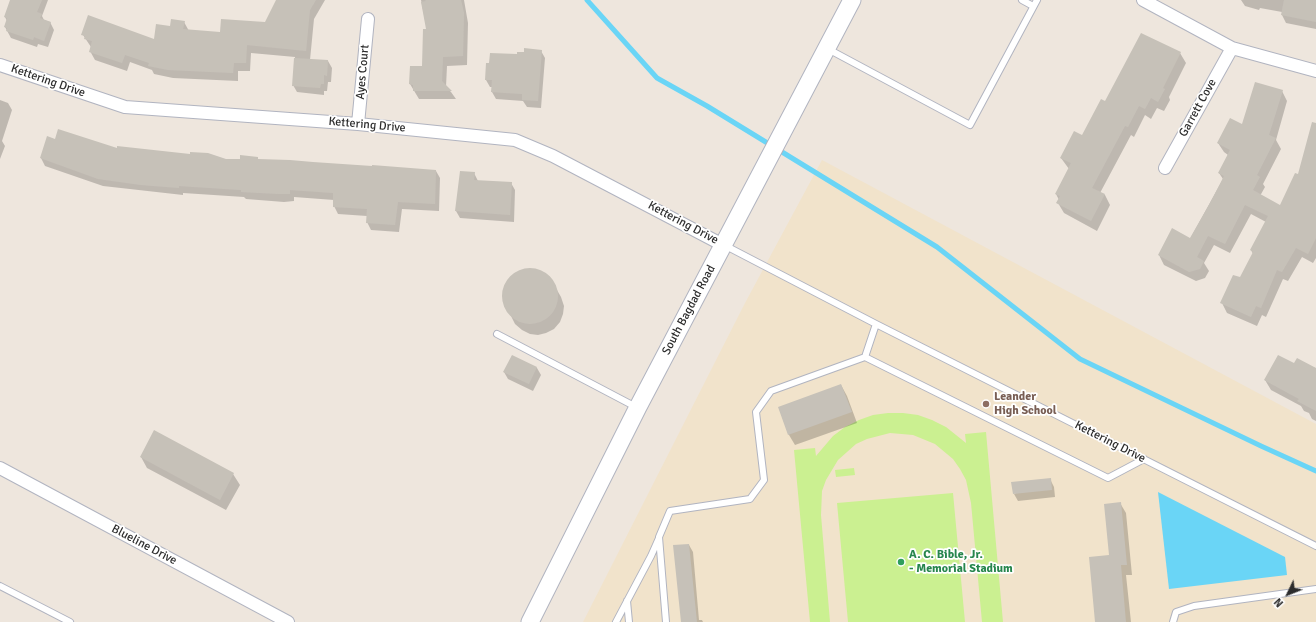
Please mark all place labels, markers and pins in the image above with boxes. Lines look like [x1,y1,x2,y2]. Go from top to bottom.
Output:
place label: Leander High School [994,390,1057,418]
marker: Leander High School [981,399,991,409]
place label: A. C. Bible, Jr. - Memorial Stadium [909,548,1013,576]
marker: A. C. Bible, Jr. - Memorial Stadium [896,557,906,567]

